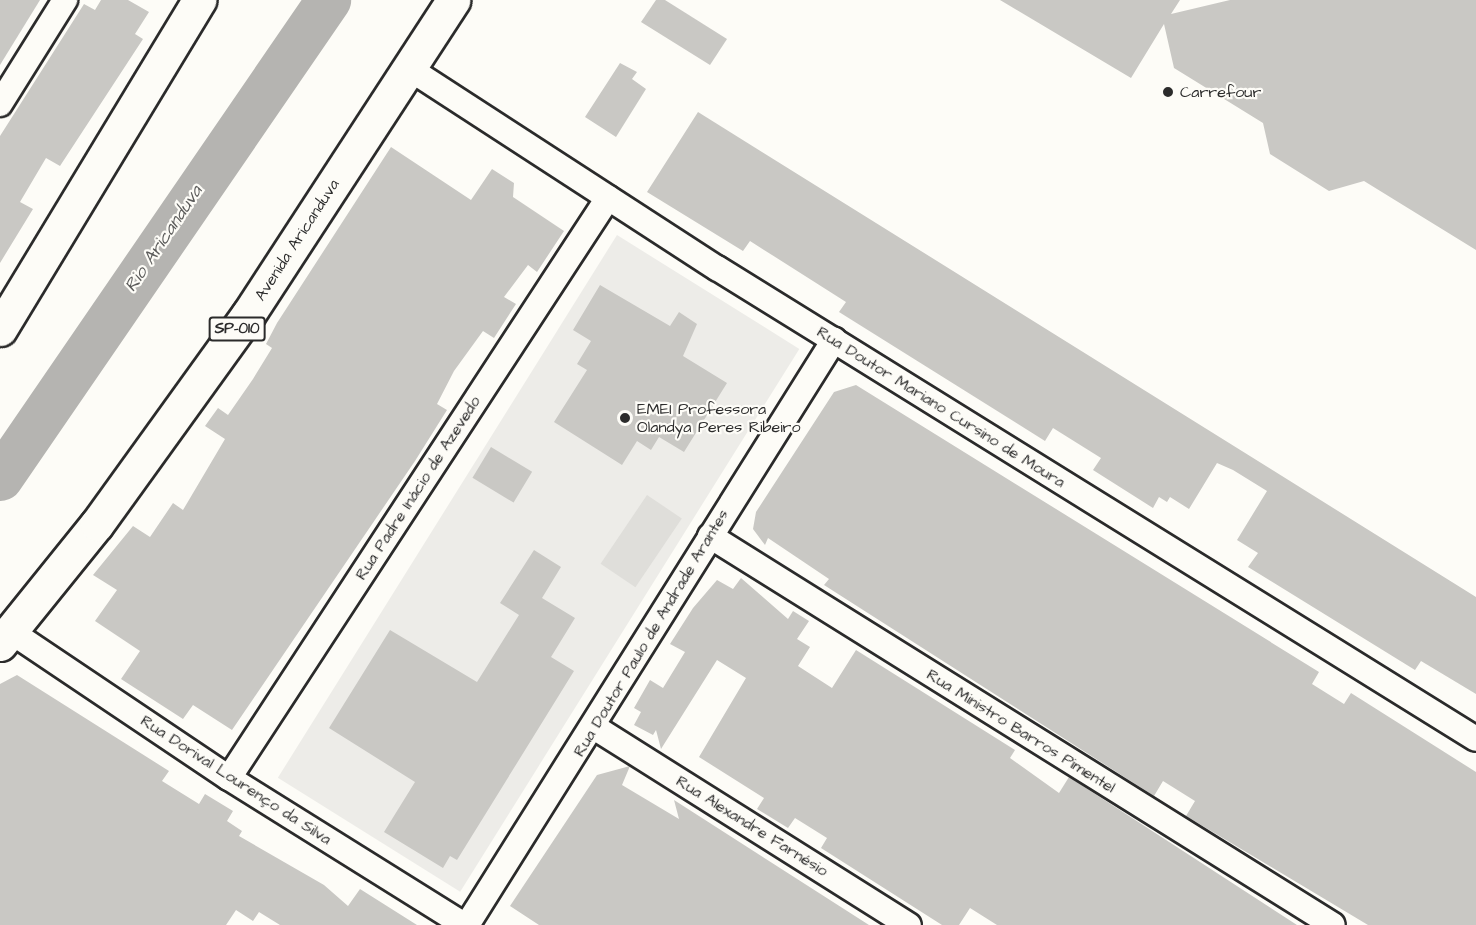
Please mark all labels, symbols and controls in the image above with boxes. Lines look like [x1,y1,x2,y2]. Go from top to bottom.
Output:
place label: Carrefour [1180,82,1261,102]
marker: Carrefour [1161,85,1175,99]
street label: Avenida Aricanduva [251,176,343,304]
water label: Rio Aricanduva [121,182,207,296]
road number: SP-010 [208,317,266,341]
street label: Rua Doutor Mariano Cursino de Moura [813,322,1069,492]
street label: Rua Padre Inácio de Azevedo [351,392,485,584]
place label: EMEI Professora Olandya Peres Ribeiro [637,399,800,437]
marker: EMEI Professora Olandya Peres Ribeiro [618,411,632,425]
street label: Rua Doutor Paulo de Andrade Arantes [569,506,733,760]
street label: Rua Ministro Barros Pimentel [923,665,1119,797]
street label: Rua Dorival Lourenço da Silva [137,711,335,849]
street label: Rua Alexandre Farnésio [673,771,831,881]

